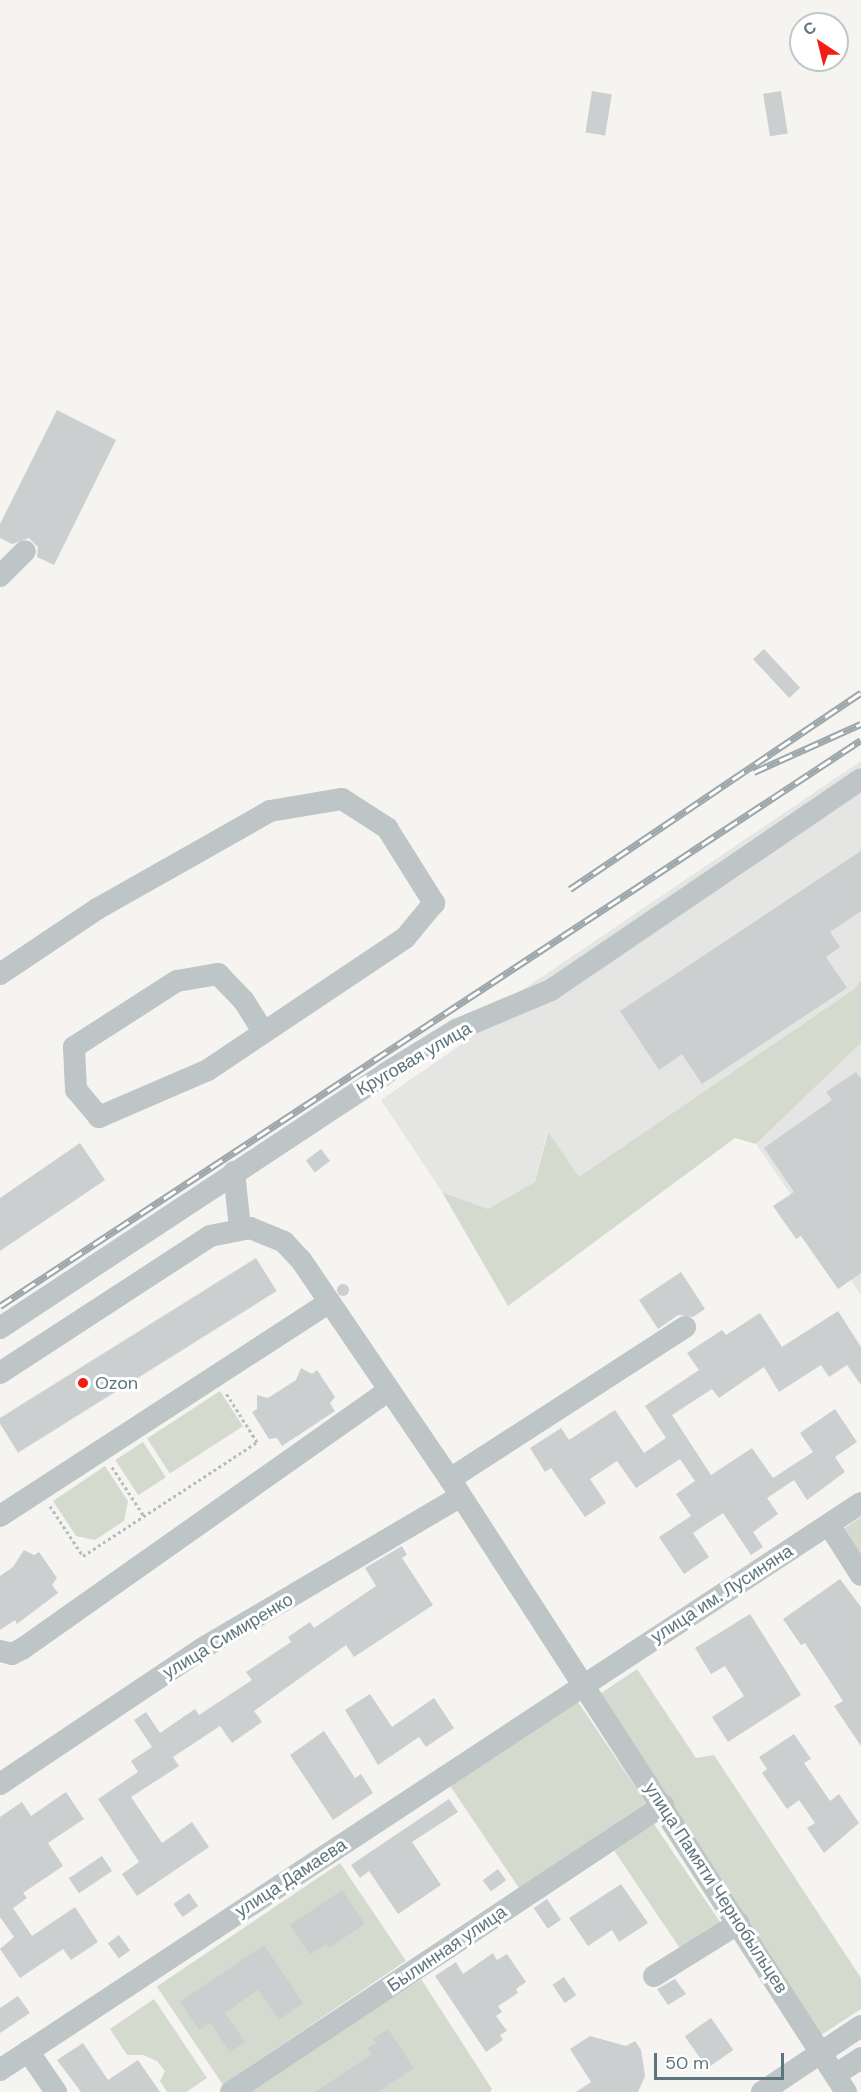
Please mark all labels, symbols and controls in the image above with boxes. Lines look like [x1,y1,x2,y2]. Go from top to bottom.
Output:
north arrow [789,12,849,72]
text: С [799,17,820,40]
street label: Круговая улица [353,1017,475,1101]
place label: Ozon [95,1372,138,1394]
marker: Ozon [76,1376,90,1390]
street label: улица им. Лусиняна [647,1540,797,1648]
street label: улица Симиренко [159,1589,297,1683]
street label: улица Памяти Чернобыльцев [640,1778,792,1998]
street label: улица Дамаева [231,1834,351,1922]
street label: Былинная улица [383,1901,511,1997]
scale bar [657,2041,788,2079]
text: 50 m [665,2051,709,2075]

